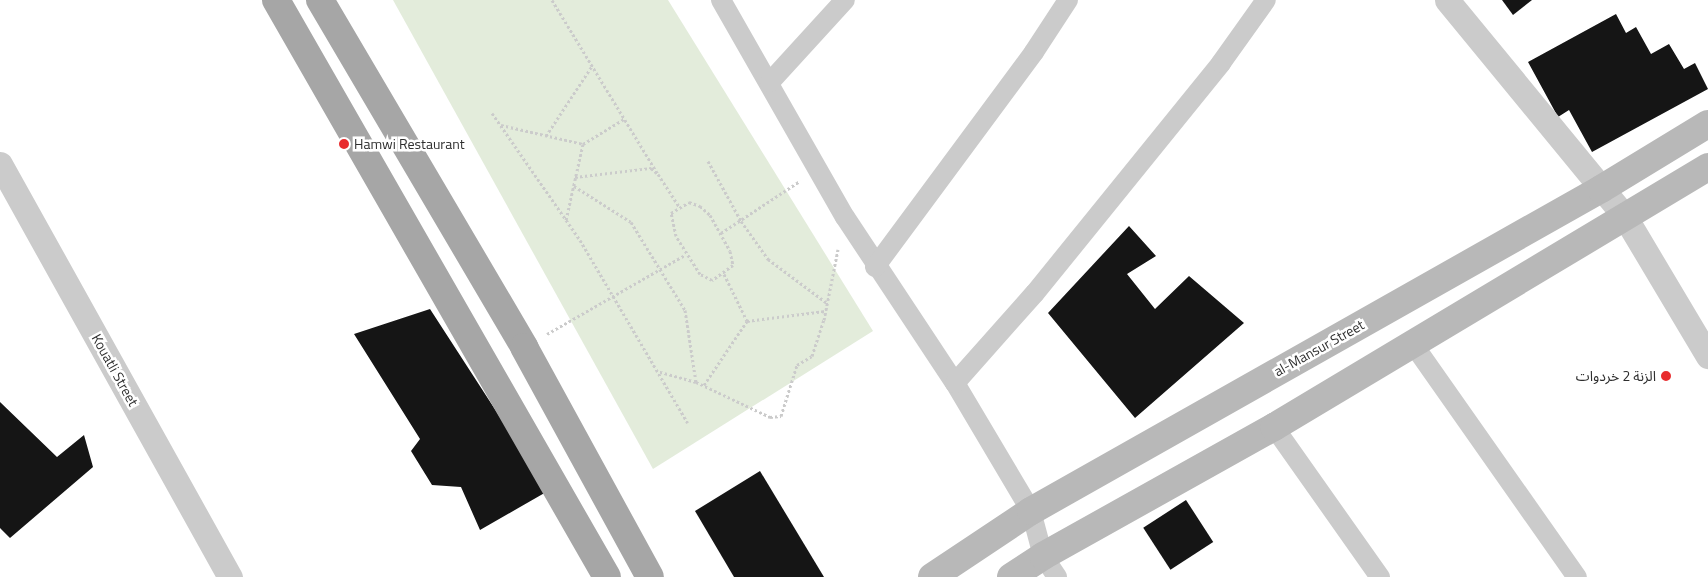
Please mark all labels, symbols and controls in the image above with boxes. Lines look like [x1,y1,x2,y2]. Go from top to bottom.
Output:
place label: Hamwi Restaurant [354,136,465,152]
marker: Hamwi Restaurant [338,138,350,150]
street label: al-Mansur Street [1271,316,1367,380]
street label: Kouatli Street [88,331,142,409]
place label: الزنة 2 خردوات [1576,368,1656,384]
marker: الزنة 2 خردوات [1660,370,1672,382]

